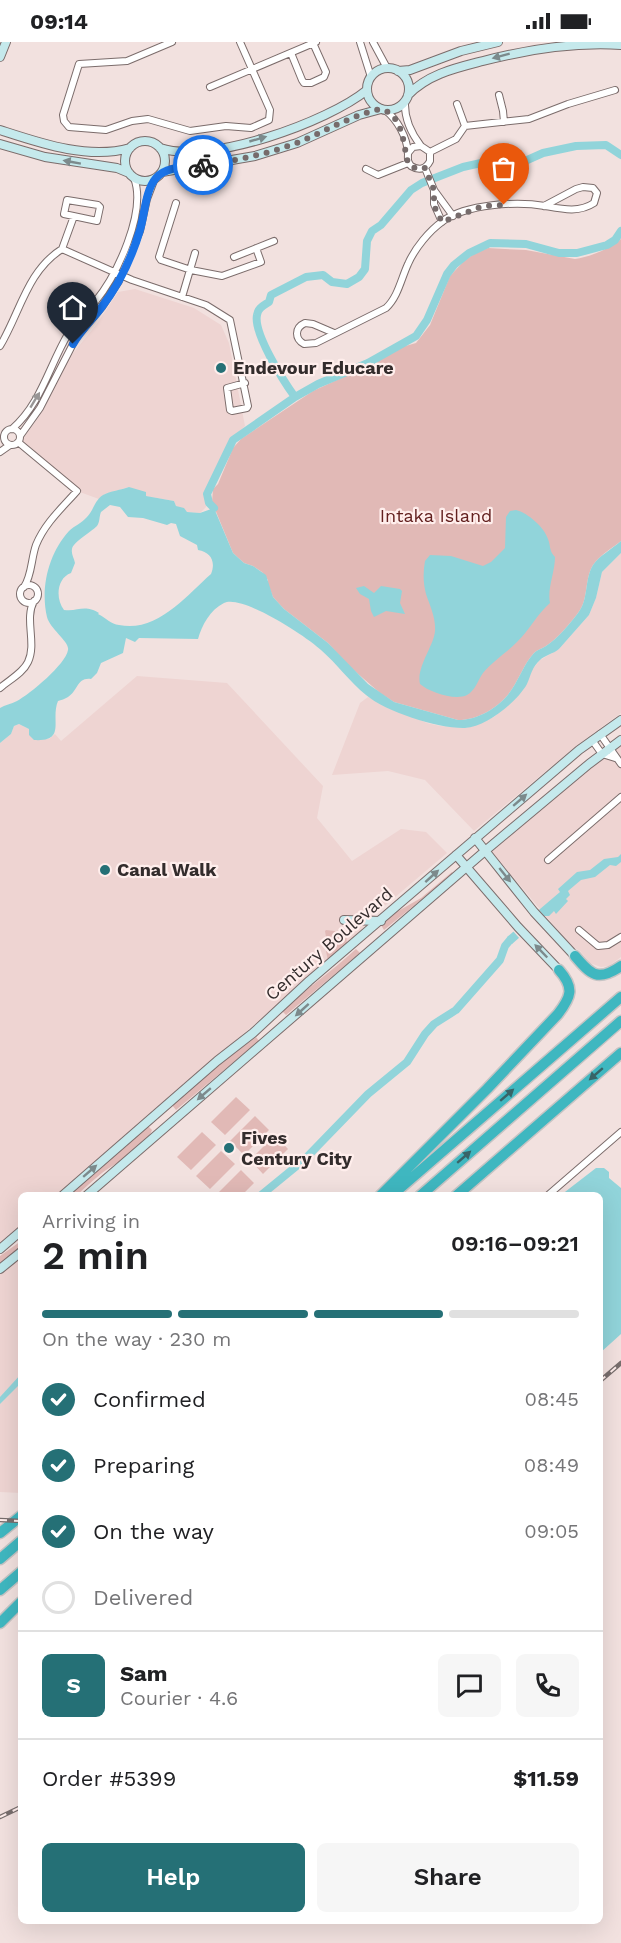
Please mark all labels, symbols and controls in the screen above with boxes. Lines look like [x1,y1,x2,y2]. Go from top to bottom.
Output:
text: 09:14 [30,9,88,34]
one-way arrow [492,52,510,61]
one-way arrow [250,134,268,143]
courier [173,135,233,195]
pin [478,143,529,205]
icon: bike [187,149,220,182]
icon: bag [487,152,520,185]
one-way arrow [63,157,82,166]
pin [47,282,98,344]
icon: home [56,291,89,324]
place label: Endevour Educare [233,357,394,378]
marker: Endevour Educare [214,361,228,375]
one-way arrow [30,392,41,408]
park label: Intaka Island [380,505,492,526]
one-way arrow [512,794,528,807]
place label: Canal Walk [117,859,217,880]
marker: Canal Walk [98,863,112,877]
one-way arrow [498,867,511,883]
one-way arrow [425,869,440,883]
street label: Century Boulevard [261,883,397,1005]
one-way arrow [534,944,548,959]
one-way arrow [295,1003,310,1016]
one-way arrow [588,1068,604,1081]
one-way arrow [197,1087,212,1100]
one-way arrow [499,1089,515,1102]
place label: Fives Century City [241,1127,353,1169]
marker: Fives Century City [222,1141,236,1155]
one-way arrow [456,1151,471,1164]
one-way arrow [82,1165,97,1178]
text: Arriving in [42,1209,140,1233]
text: 09:16–09:21 [451,1231,579,1256]
text: 2 min [42,1233,149,1278]
text: On the way · 230 m [42,1327,231,1351]
icon: check [42,1383,75,1416]
text: Confirmed [93,1387,206,1412]
text: 08:45 [524,1387,579,1411]
icon: check [42,1449,75,1482]
text: Preparing [93,1453,194,1478]
text: 08:49 [524,1453,579,1477]
icon: check [42,1515,75,1548]
text: On the way [93,1519,214,1544]
text: 09:05 [524,1519,579,1543]
text: Delivered [93,1585,193,1610]
button: chat [438,1654,501,1717]
button: phone [516,1654,579,1717]
text: Sam [120,1661,168,1686]
text: S [66,1673,81,1698]
text: Courier · 4.6 [120,1686,238,1710]
text: Order #5399 [42,1766,176,1791]
text: $11.59 [513,1766,579,1791]
button: Help [42,1843,305,1912]
button: Share [317,1843,579,1912]

